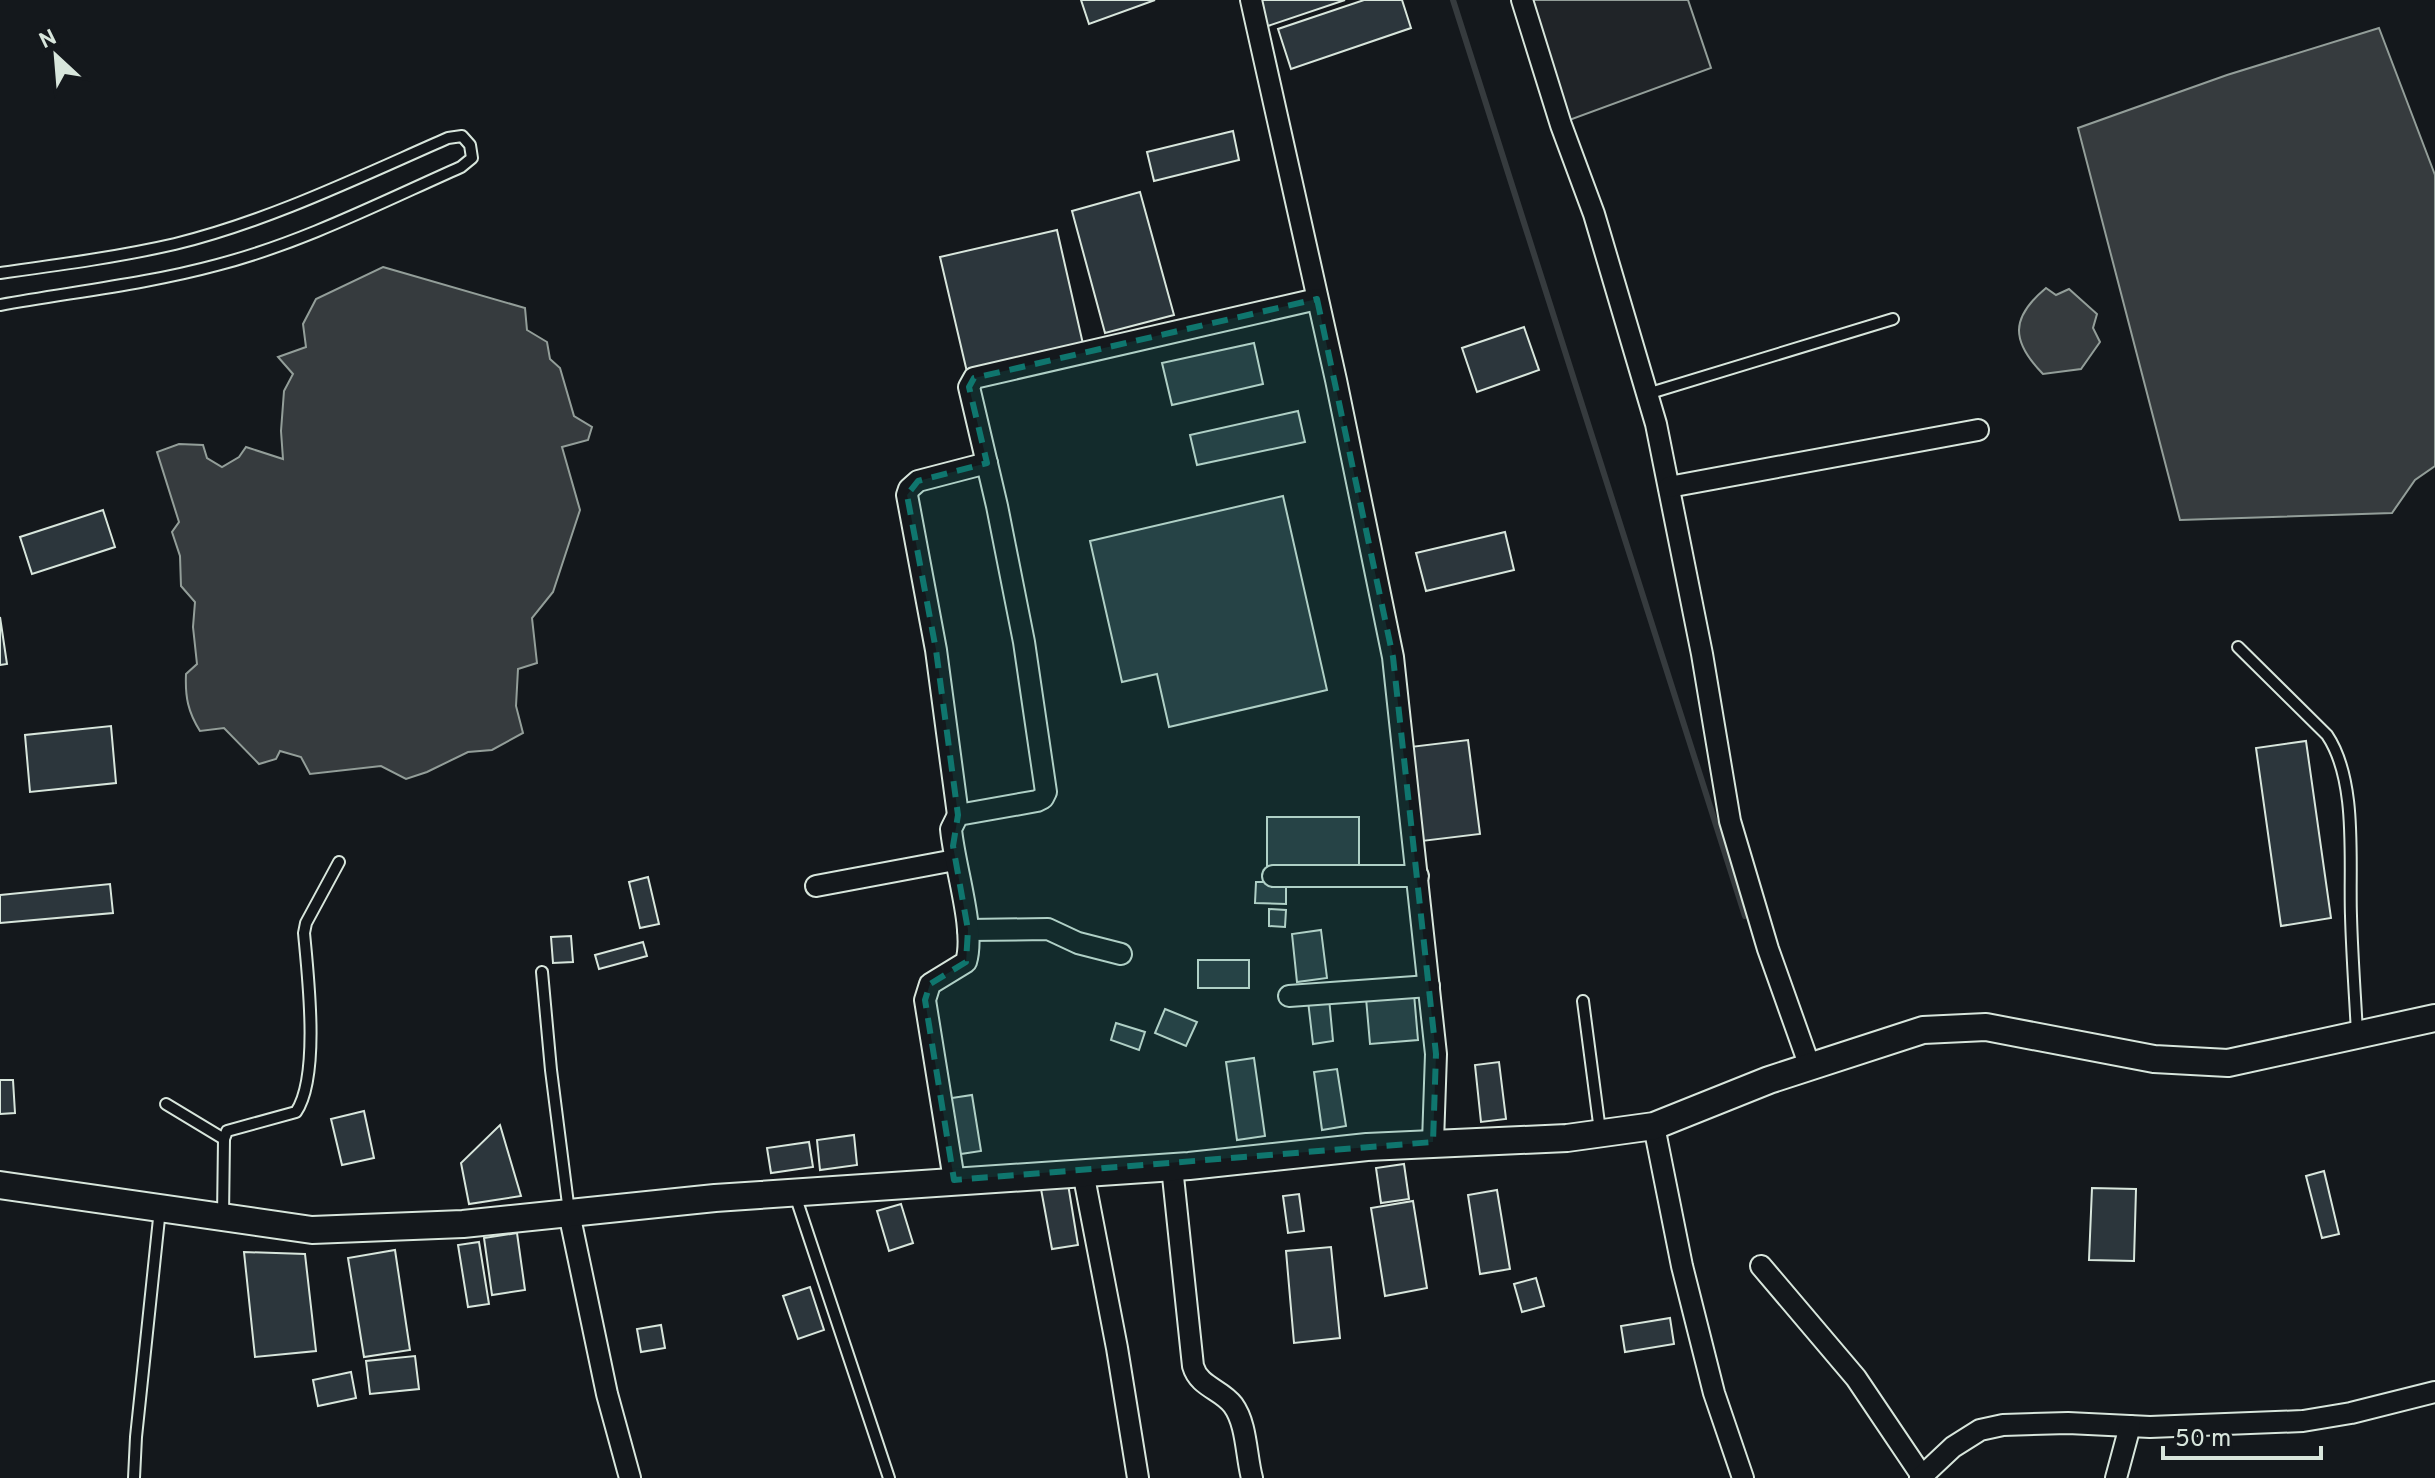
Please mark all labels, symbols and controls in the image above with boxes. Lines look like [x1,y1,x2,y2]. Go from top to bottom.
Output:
north arrow [16,16,96,96]
text: N [35,25,61,56]
scale bar [2163,1410,2321,1460]
text: 50 m [2175,1425,2231,1455]

